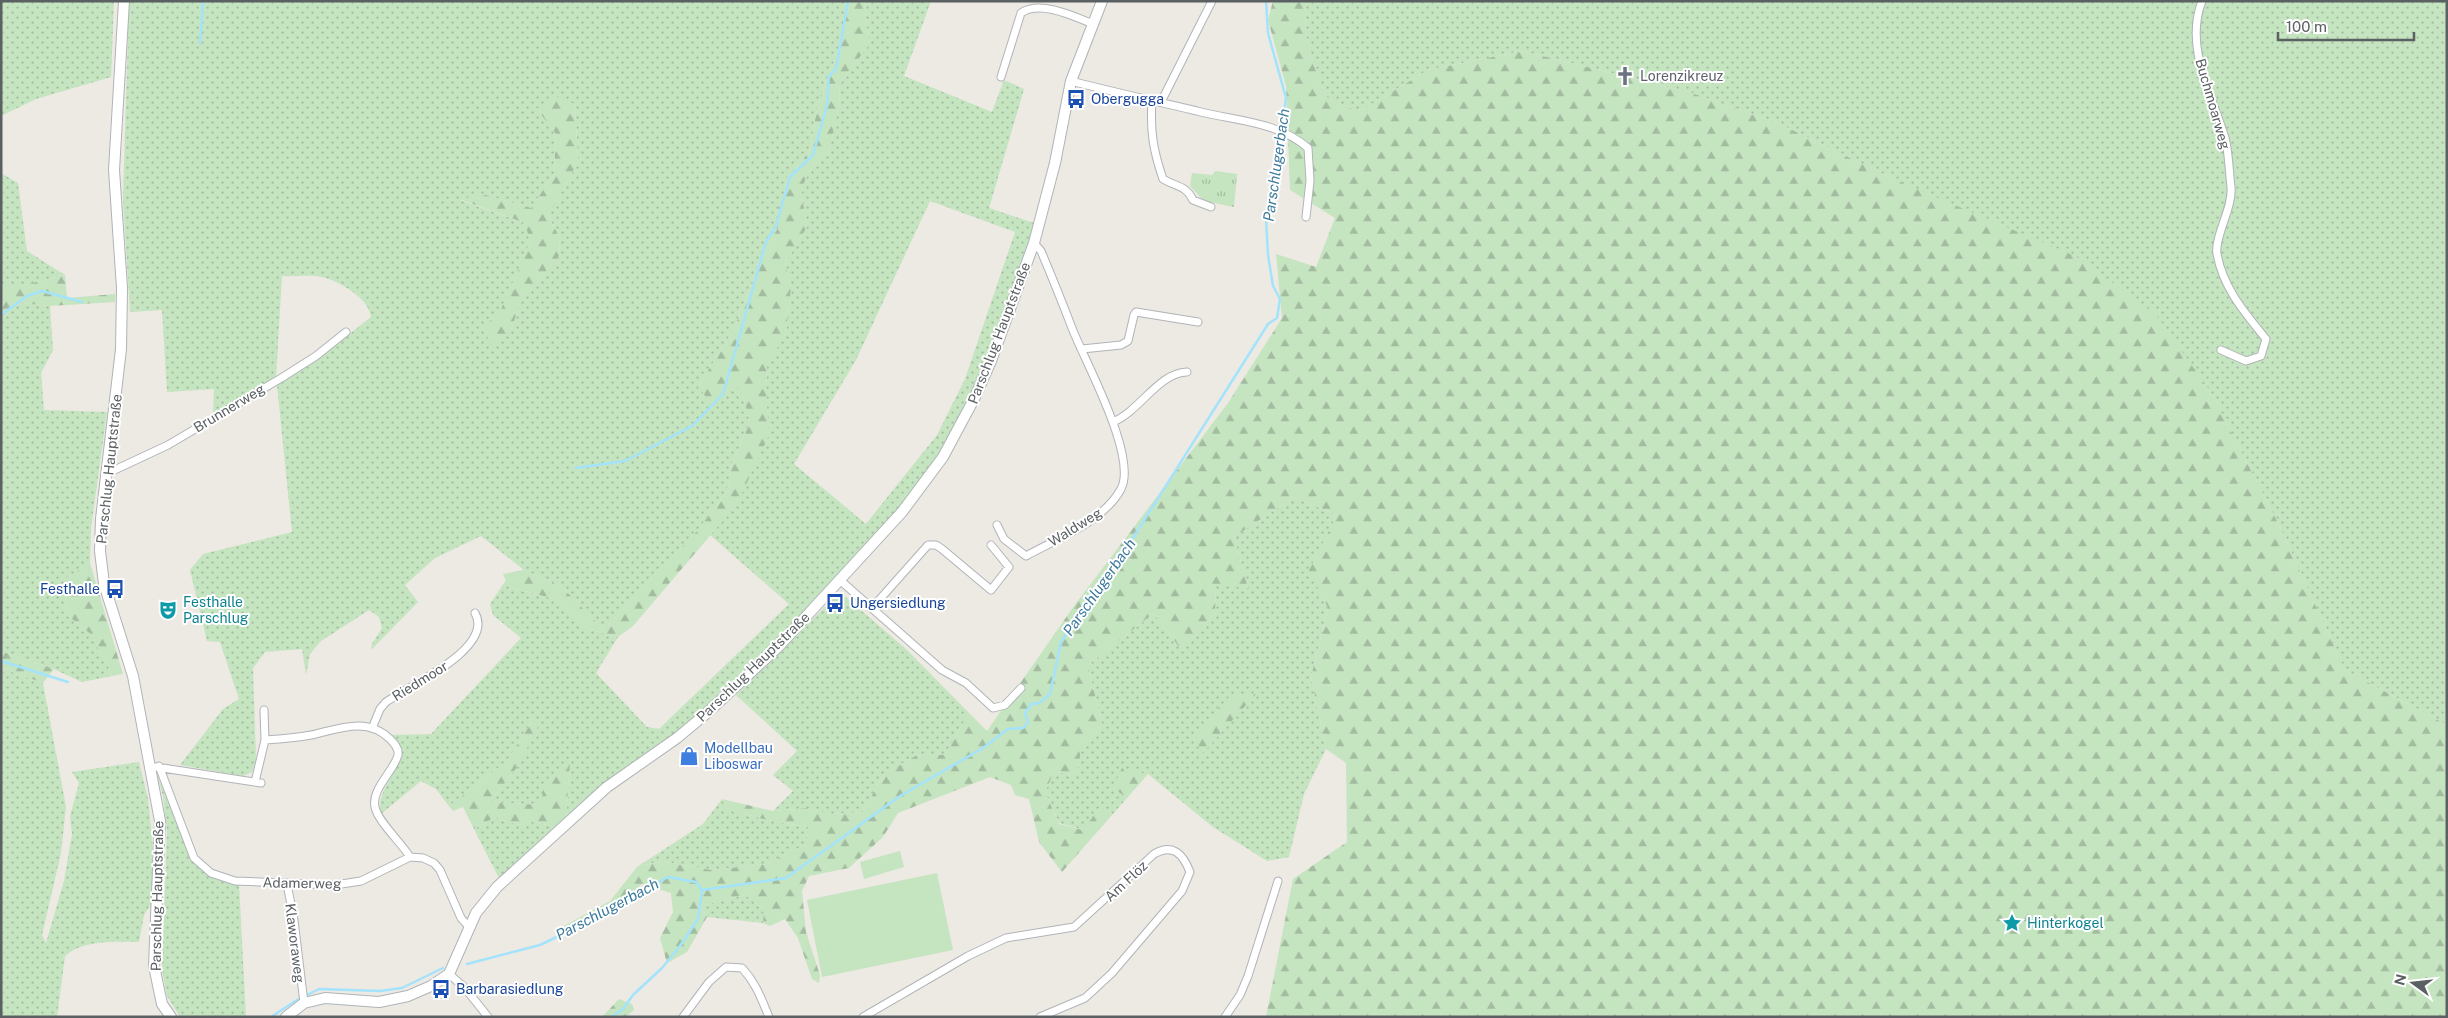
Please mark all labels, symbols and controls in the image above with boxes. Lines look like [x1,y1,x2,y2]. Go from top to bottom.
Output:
scale bar [2278,10,2414,42]
text: 100 m [2286,18,2327,35]
street label: Buchmoarweg [2192,57,2234,152]
church icon: Lorenzikreuz [1614,65,1636,87]
place label: Lorenzikreuz [1640,68,1724,84]
bus stop icon: Obergugga [1065,88,1087,110]
place label: Obergugga [1091,91,1164,107]
water label: Parschlugerbach [1260,107,1292,223]
street label: Parschlug Hauptstraße [965,260,1033,406]
street label: Brunnerweg [191,380,268,436]
street label: Parschlug Hauptstraße [93,393,125,545]
street label: Waldweg [1045,504,1105,550]
water label: Parschlugerbach [1059,535,1139,639]
bus stop icon: Festhalle [104,578,126,600]
place label: Festhalle [40,581,100,597]
bus stop icon: Ungersiedlung [824,592,846,614]
place label: Festhalle Parschlug [183,594,249,626]
place label: Ungersiedlung [850,595,946,611]
theatre icon: Festhalle Parschlug [157,599,179,621]
street label: Parschlug Hauptstraße [693,609,813,725]
street label: Riedmoor [389,658,451,704]
place label: Modellbau Liboswar [704,740,773,772]
shop icon: Modellbau Liboswar [678,745,700,767]
street label: Parschlug Hauptstraße [148,821,166,971]
street label: Am Flöz [1101,857,1151,905]
street label: Adamerweg [262,874,342,892]
water label: Parschlugerbach [553,875,661,943]
street label: Klaworaweg [282,902,308,984]
place icon: Hinterkogel [2001,912,2023,934]
place label: Hinterkogel [2027,915,2104,931]
north arrow [2388,958,2438,1008]
text: N [2391,972,2410,987]
bus stop icon: Barbarasiedlung [430,978,452,1000]
place label: Barbarasiedlung [456,981,564,997]

